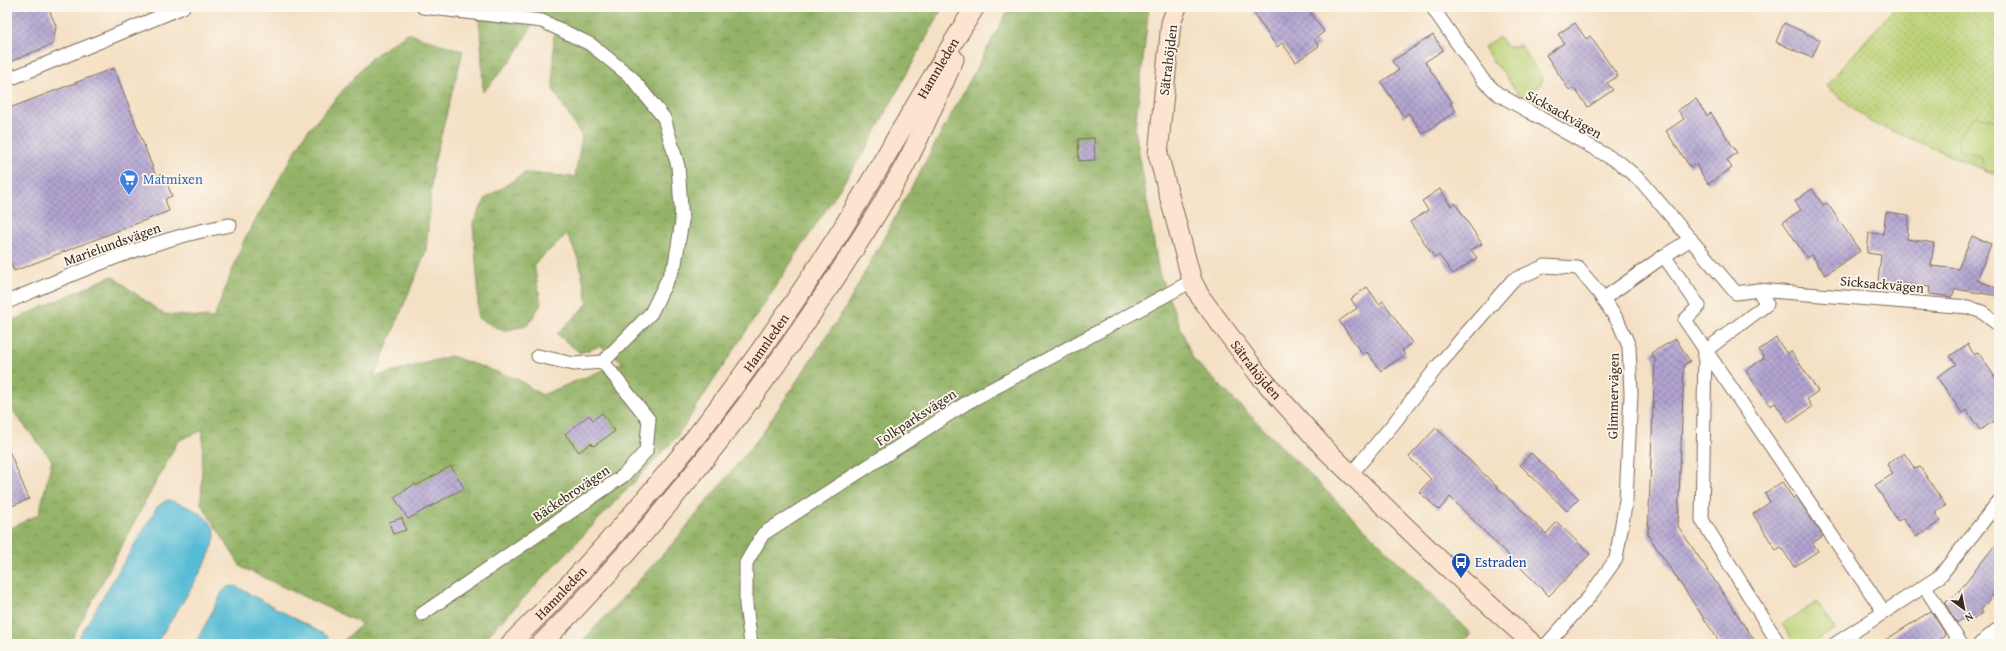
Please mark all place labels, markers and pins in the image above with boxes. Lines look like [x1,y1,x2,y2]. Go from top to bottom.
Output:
supermarket icon: Matmixen [118,168,140,196]
place label: Matmixen [143,169,203,189]
bus stop icon: Estraden [1450,551,1472,579]
place label: Estraden [1475,552,1527,572]

